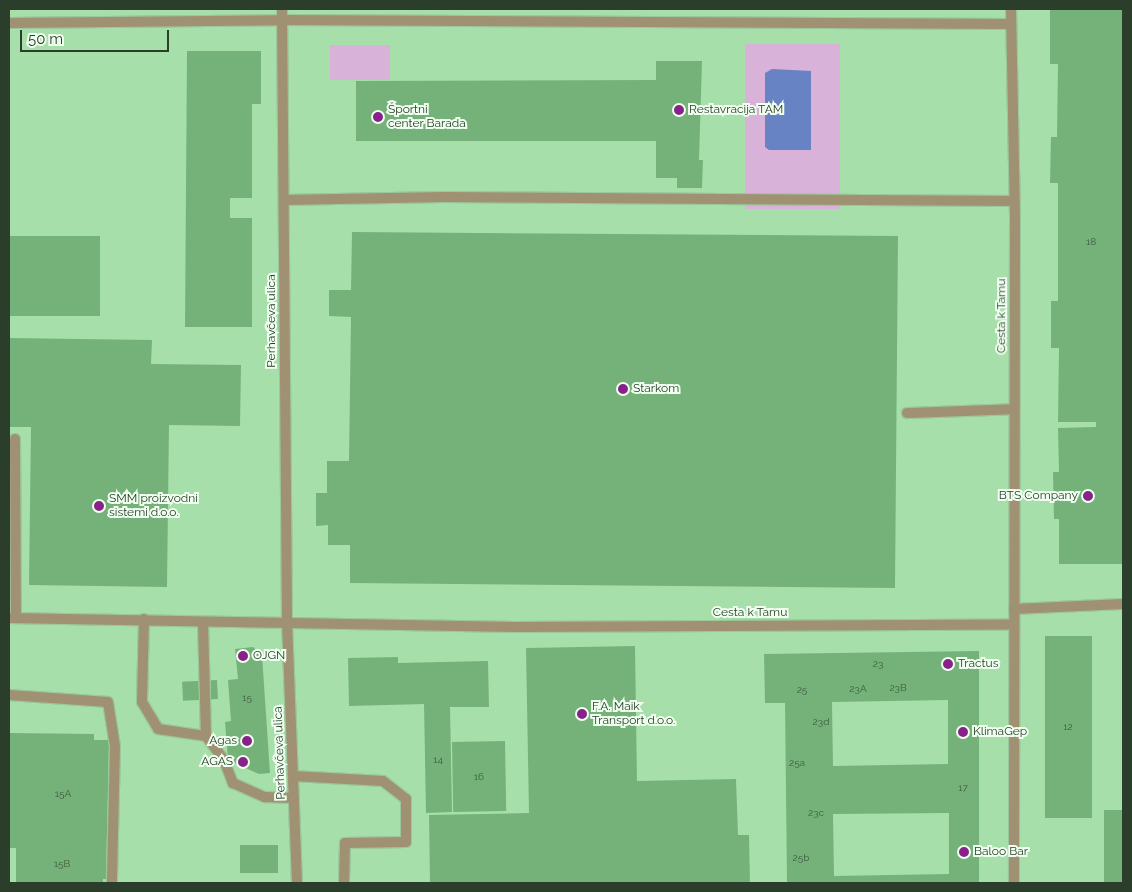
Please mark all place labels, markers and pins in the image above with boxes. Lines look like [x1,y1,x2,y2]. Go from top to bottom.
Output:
place label: Športni center Barada [388,103,466,131]
place label: Restavracija TAM [689,103,784,117]
marker: Restavracija TAM [673,104,685,116]
marker: Športni center Barada [372,111,384,123]
place label: Starkom [633,382,679,396]
marker: Starkom [617,383,629,395]
place label: BTS Company [999,489,1078,503]
marker: BTS Company [1082,490,1094,502]
place label: SMM proizvodni sistemi d.o.o. [109,492,198,520]
marker: SMM proizvodni sistemi d.o.o. [93,500,105,512]
place label: OJGN [253,649,285,663]
marker: OJGN [237,650,249,662]
place label: Tractus [958,657,999,671]
marker: Tractus [942,658,954,670]
place label: F.A. Maik Transport d.o.o. [592,700,675,728]
marker: F.A. Maik Transport d.o.o. [576,708,588,720]
place label: KlimaGep [973,725,1027,739]
marker: KlimaGep [957,726,969,738]
place label: Agas [209,734,237,748]
marker: Agas [241,735,253,747]
place label: AGAS [201,755,233,769]
marker: AGAS [237,756,249,768]
place label: Baloo Bar [974,845,1028,859]
marker: Baloo Bar [958,846,970,858]

